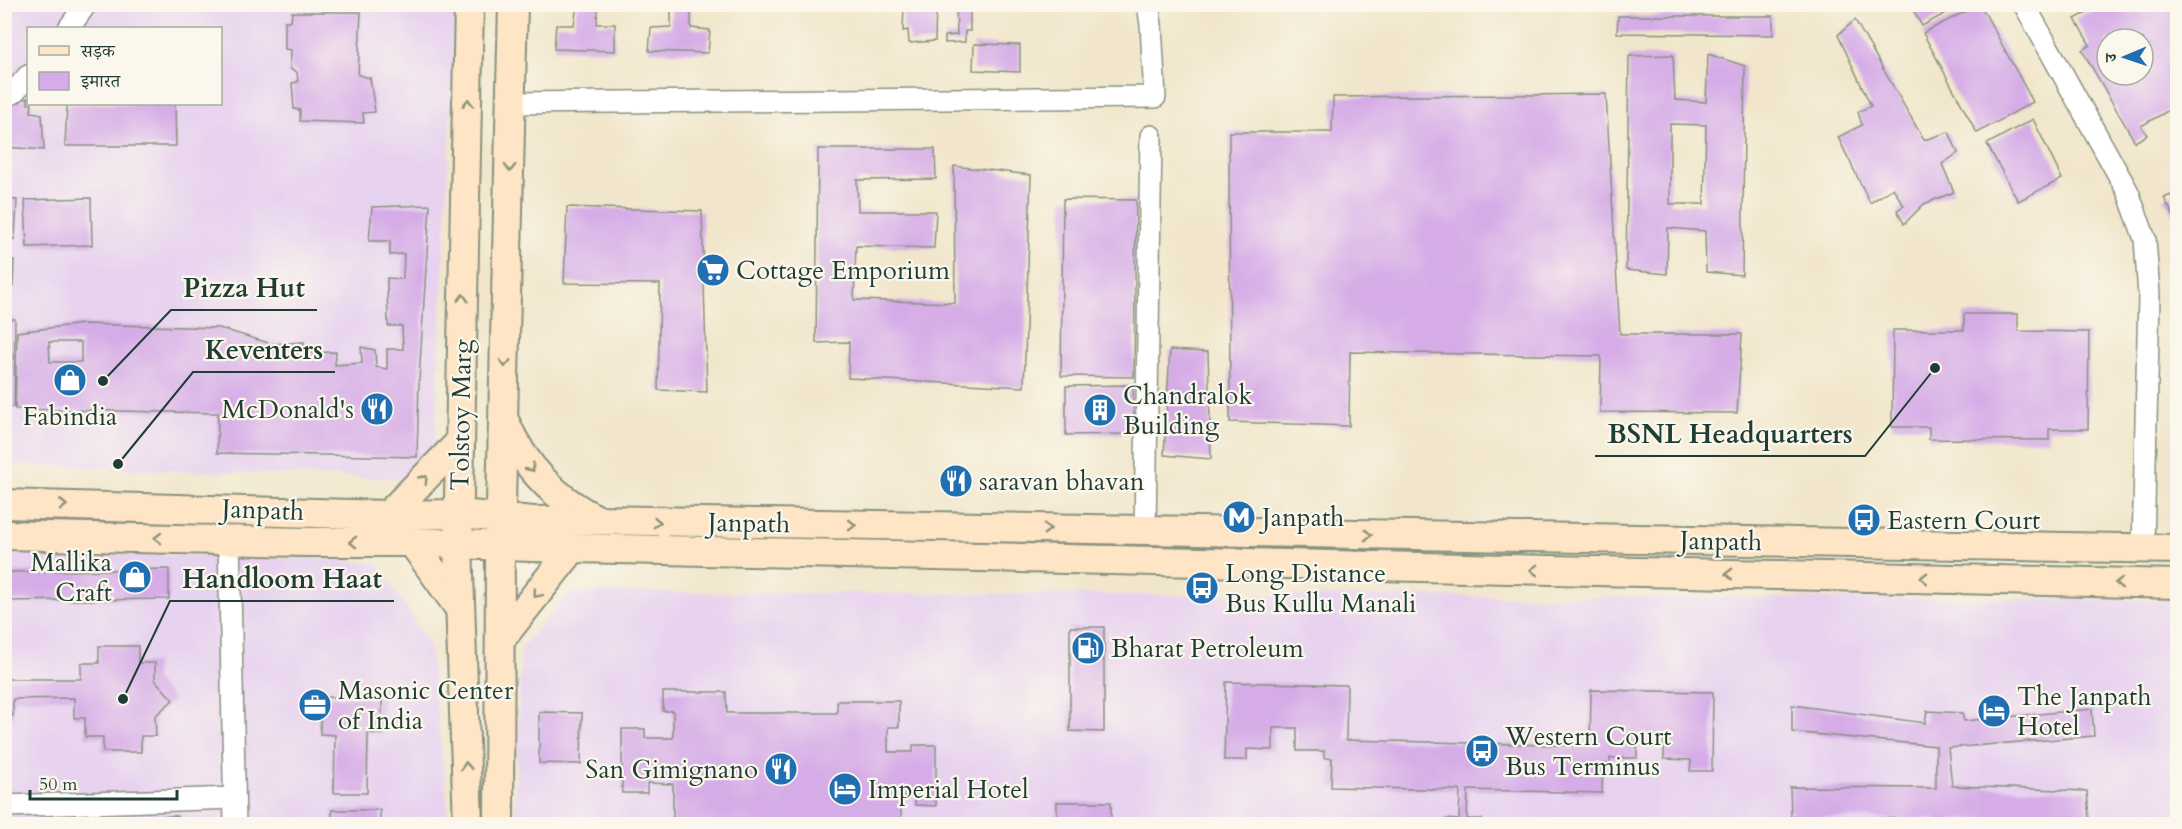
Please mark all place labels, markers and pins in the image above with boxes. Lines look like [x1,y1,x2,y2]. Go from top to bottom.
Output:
supermarket icon: Cottage Emporium [695,252,731,288]
place label: Cottage Emporium [736,253,950,288]
callout: Pizza Hut [171,265,317,310]
callout: Keventers [193,327,335,372]
shop icon: Fabindia [52,362,88,398]
place label: Chandralok Building [1123,378,1252,443]
restaurant icon: McDonald's [359,391,395,427]
place label: McDonald's [221,392,354,427]
building icon: Chandralok Building [1082,392,1118,428]
place label: Fabindia [23,399,117,434]
callout: BSNL Headquarters [1595,411,1865,456]
restaurant icon: saravan bhavan [938,463,974,499]
place label: saravan bhavan [979,464,1145,499]
metro station icon: Janpath [1221,499,1257,535]
place label: Janpath [1258,500,1344,535]
bus stop icon: Eastern Court [1846,502,1882,538]
place label: Eastern Court [1887,503,2040,538]
place label: Mallika Craft [31,545,112,610]
callout: Handloom Haat [170,556,394,601]
place label: Long Distance Bus Kullu Manali [1225,556,1416,621]
shop icon: Mallika Craft [117,559,153,595]
bus stop icon: Long Distance Bus Kullu Manali [1184,570,1220,606]
fuel station icon: Bharat Petroleum [1070,630,1106,666]
place label: Bharat Petroleum [1111,631,1304,666]
place label: Masonic Center of India [338,673,514,738]
place label: The Janpath Hotel [2017,679,2152,744]
office icon: Masonic Center of India [297,687,333,723]
hotel icon: The Janpath Hotel [1976,693,2012,729]
place label: Western Court Bus Terminus [1504,719,1671,784]
bus stop icon: Western Court Bus Terminus [1464,733,1500,769]
restaurant icon: San Gimignano [763,751,799,787]
place label: San Gimignano [585,752,758,787]
hotel icon: Imperial Hotel [827,771,863,807]
place label: Imperial Hotel [868,772,1029,807]

